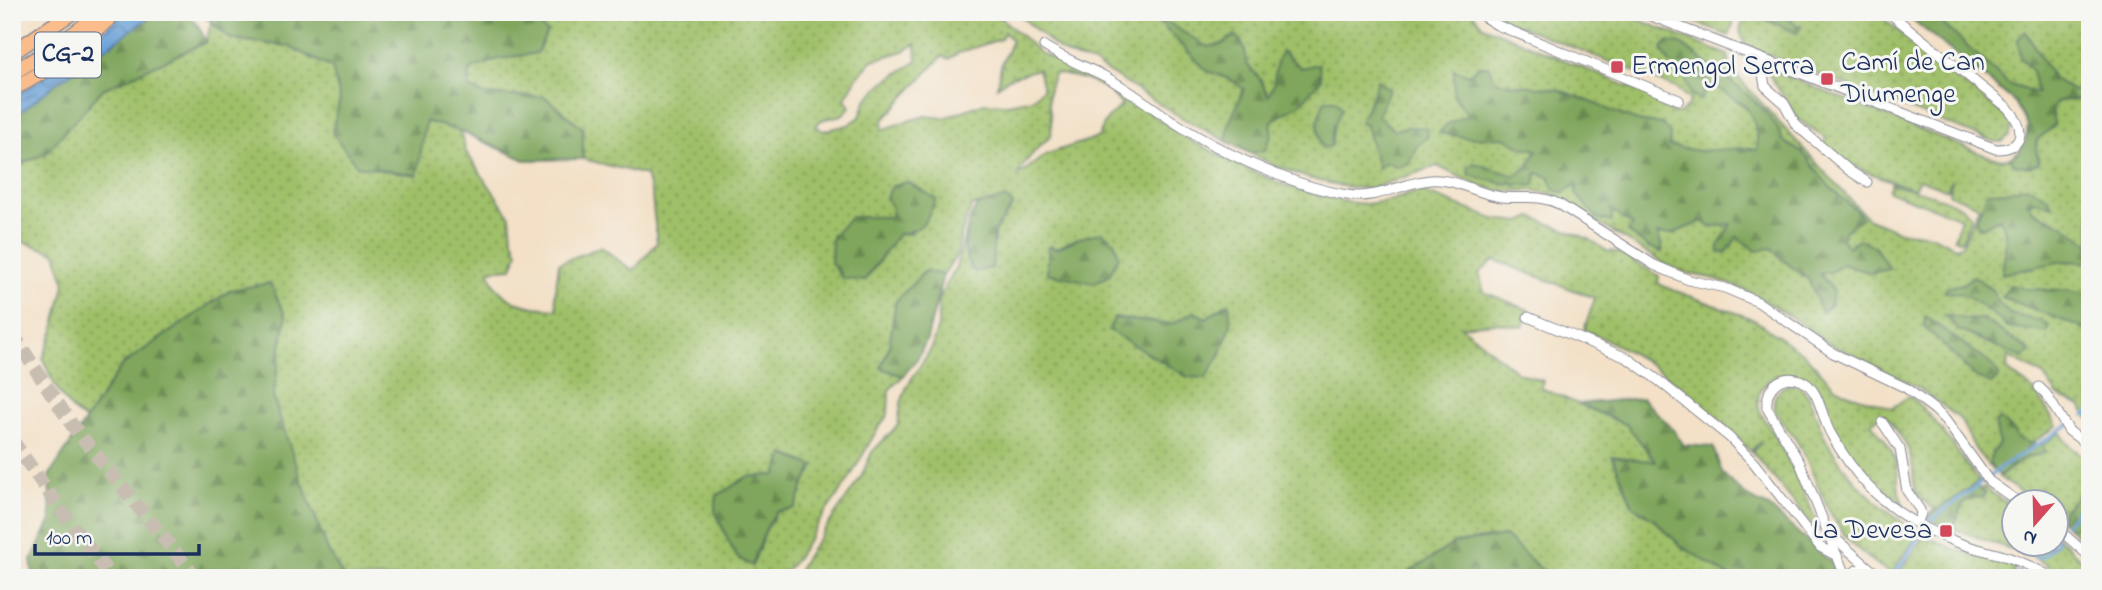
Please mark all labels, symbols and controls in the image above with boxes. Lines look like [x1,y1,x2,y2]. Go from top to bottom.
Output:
road number: CG-2 [35,32,101,78]
place label: Camí de Can Diumenge [1840,43,1985,116]
place label: Ermengol Serrra [1631,47,1814,88]
marker: Ermengol Serrra [1609,59,1625,75]
marker: Camí de Can Diumenge [1819,71,1835,87]
north arrow [2000,489,2070,558]
place label: La Devesa [1813,511,1932,552]
scale bar [35,513,200,557]
text: N [2019,522,2041,552]
marker: La Devesa [1938,523,1954,539]
text: 100 m [46,524,92,554]

